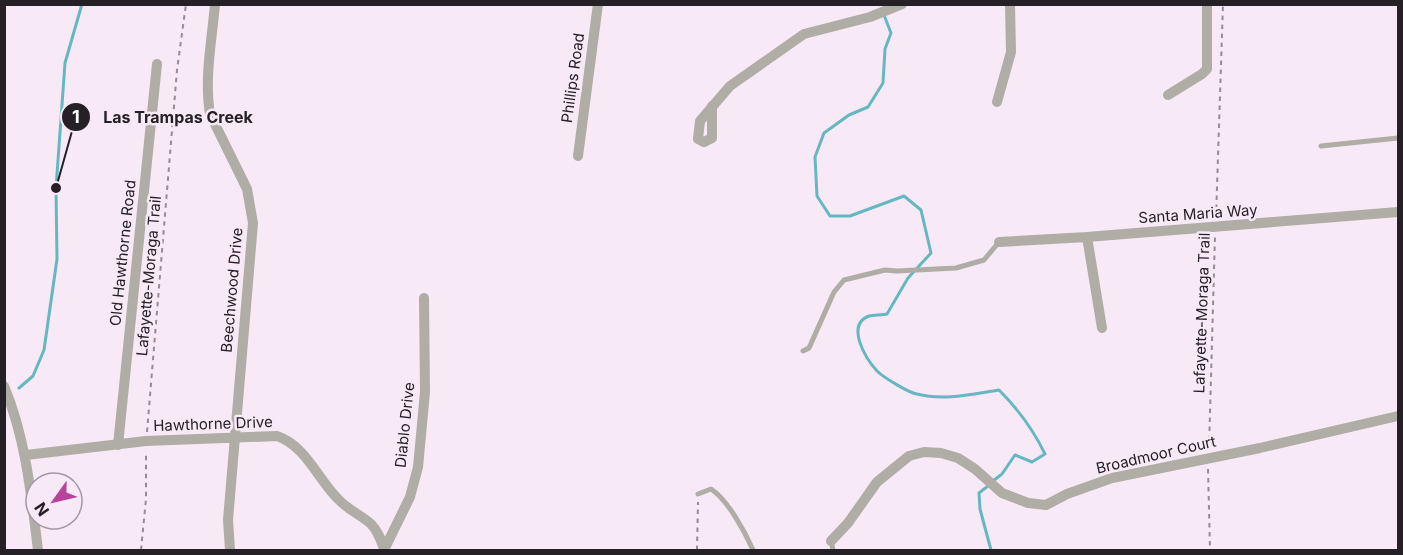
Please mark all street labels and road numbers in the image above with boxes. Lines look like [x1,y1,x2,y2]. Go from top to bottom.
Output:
street label: Phillips Road [557,32,588,124]
street label: Old Hawthorne Road [105,179,140,327]
street label: Lafayette-Moraga Trail [132,195,165,357]
street label: Santa Maria Way [1138,200,1259,227]
street label: Beechwood Drive [217,227,246,353]
street label: Lafayette-Moraga Trail [1189,232,1214,394]
street label: Diablo Drive [391,381,418,469]
street label: Hawthorne Drive [153,412,273,435]
street label: Broadmoor Court [1094,431,1218,478]

